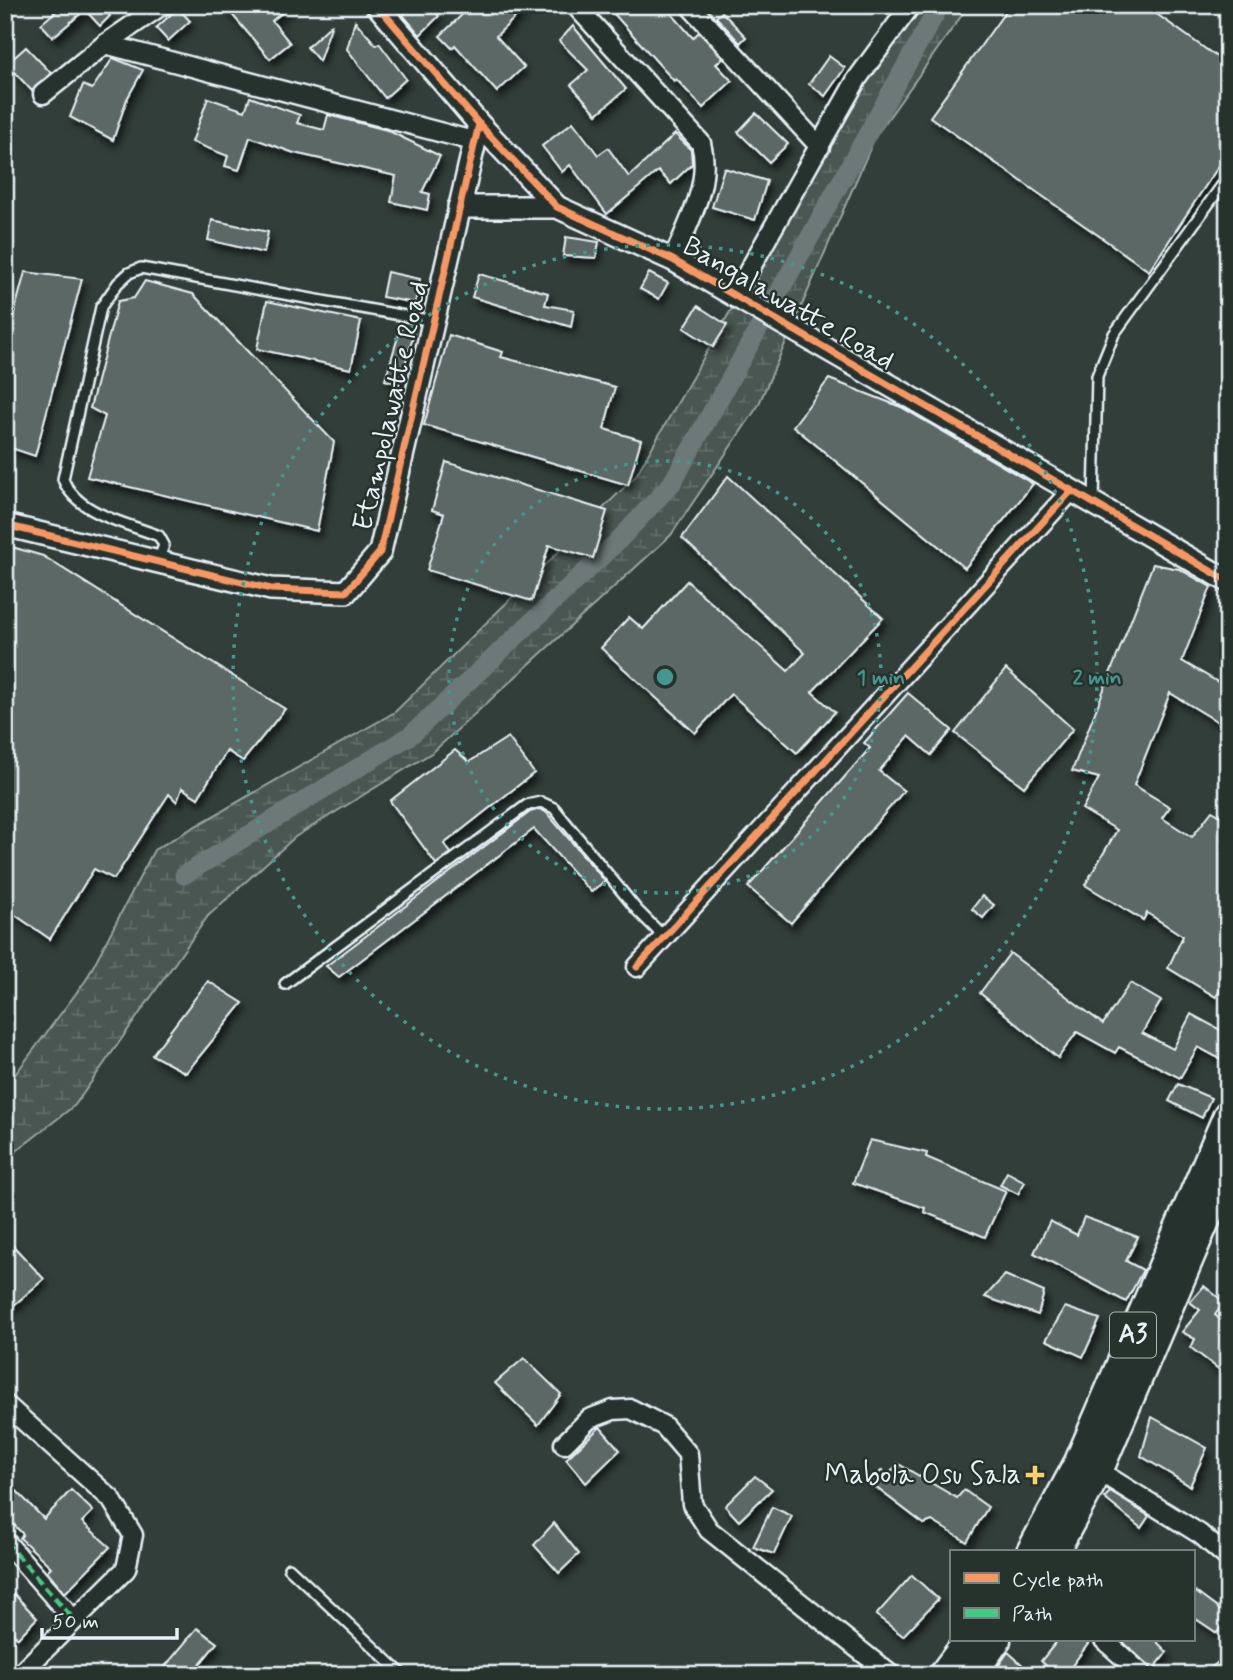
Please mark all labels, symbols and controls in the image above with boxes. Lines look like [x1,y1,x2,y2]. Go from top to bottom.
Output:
street label: Bangalawatte Road [674,228,901,382]
street label: Etampolawatte Road [345,277,439,535]
text: 1 min [857,664,905,692]
text: 2 min [1072,664,1122,692]
centre of rings [653,665,677,689]
road number: A3 [1110,1312,1156,1358]
place label: Mabola Osu Sala [825,1457,1021,1494]
marker: Mabola Osu Sala [1027,1467,1043,1483]
legend [950,1550,1194,1642]
text: Cycle path [1012,1566,1103,1594]
scale bar [42,1596,177,1640]
text: Path [1012,1600,1052,1628]
text: 50 m [52,1608,99,1636]

